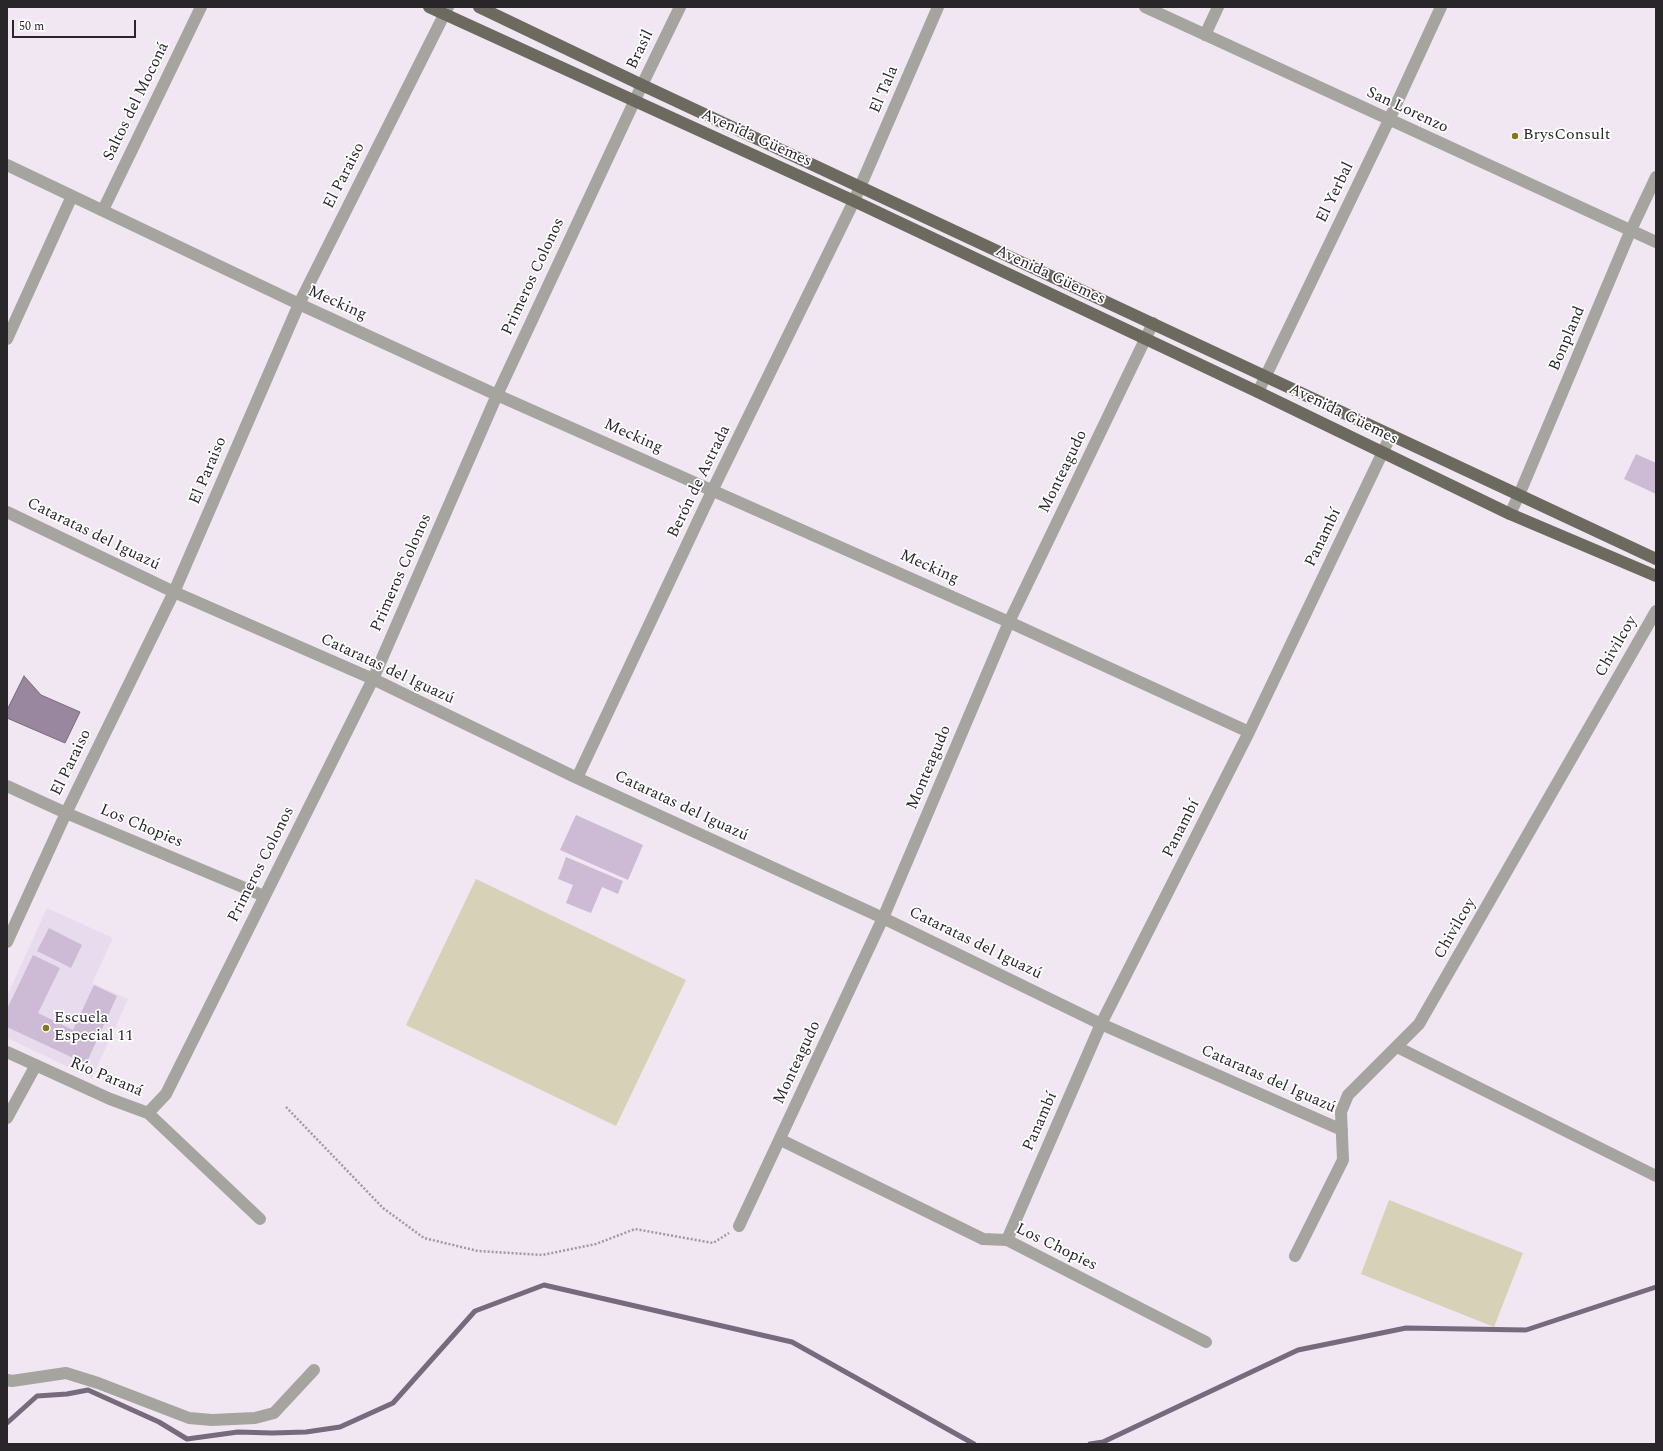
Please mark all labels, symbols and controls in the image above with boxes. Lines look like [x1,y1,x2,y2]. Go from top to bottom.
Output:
scale bar [14,12,138,38]
text: 50 m [19,17,44,36]
street label: Brasil [623,27,659,73]
street label: Saltos del Moconá [100,40,174,164]
street label: El Tala [866,63,904,117]
street label: San Lorenzo [1363,84,1451,138]
street label: Avenida Güemes [698,106,814,172]
place label: BrysConsult [1523,126,1610,146]
marker: BrysConsult [1510,131,1520,141]
street label: El Paraiso [320,140,370,212]
street label: El Yerbal [1313,160,1359,226]
street label: Primeros Colonos [498,215,570,339]
street label: Avenida Güemes [992,242,1108,310]
street label: Mecking [305,283,369,325]
street label: Bonpland [1546,304,1590,374]
street label: Avenida Güemes [1285,380,1401,450]
street label: Mecking [601,416,665,458]
street label: Berón de Astrada [664,423,736,541]
street label: Monteagudo [1036,427,1092,517]
street label: El Paraiso [186,434,232,508]
street label: Cataratas del Iguazú [23,495,163,575]
street label: Panambí [1302,506,1346,570]
street label: Primeros Colonos [367,511,437,635]
street label: Mecking [897,547,961,589]
street label: Chivilcoy [1592,613,1642,681]
street label: Cataratas del Iguazú [317,631,457,709]
street label: Monteagudo [904,723,956,813]
street label: El Paraiso [48,727,96,799]
street label: Cataratas del Iguazú [611,768,751,846]
street label: Panambí [1159,797,1205,861]
street label: Los Chopies [97,801,185,853]
street label: Primeros Colonos [225,804,299,926]
street label: Chivilcoy [1431,895,1481,963]
street label: Cataratas del Iguazú [905,904,1045,984]
place label: Escuela Especial 11 [54,1009,133,1047]
street label: Monteagudo [770,1018,826,1108]
marker: Escuela Especial 11 [41,1023,51,1033]
street label: Cataratas del Iguazú [1198,1042,1338,1118]
street label: Río Paraná [67,1054,145,1102]
street label: Panambí [1020,1090,1062,1154]
street label: Los Chopies [1012,1220,1100,1276]

